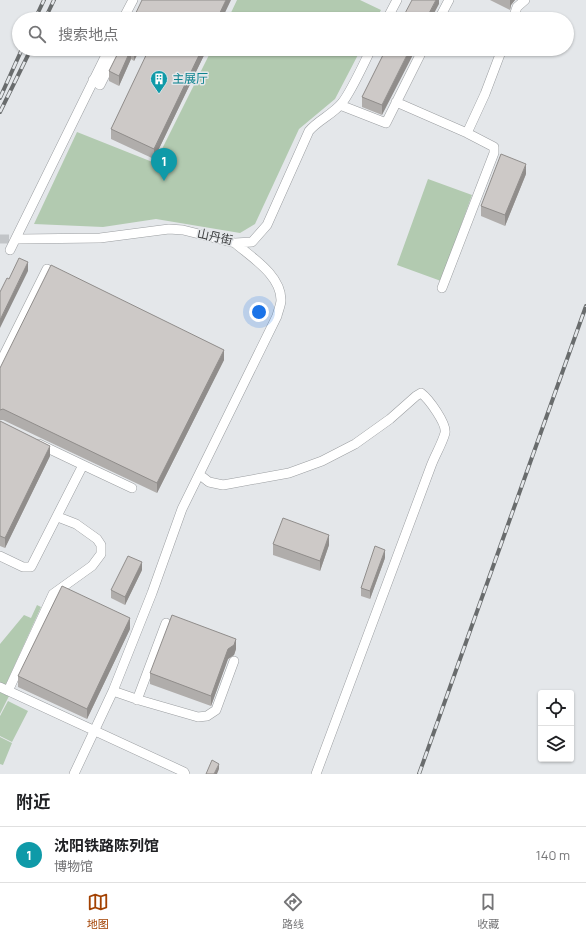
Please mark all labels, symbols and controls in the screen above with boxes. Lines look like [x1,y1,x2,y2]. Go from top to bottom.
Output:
search box [12,12,574,56]
icon: search [26,23,48,45]
text: 搜索地点 [58,24,118,45]
building icon: 主展厅 [149,69,169,94]
place label: 主展厅 [172,70,208,87]
pin: 1 [151,148,177,181]
street label: 山丹街 [196,224,234,249]
your location [249,302,269,322]
map controls [538,690,574,762]
button: locate [538,690,574,726]
button: layers [538,726,574,762]
text: 附近 [16,790,50,813]
text: 沈阳铁路陈列馆 [54,835,159,856]
text: 1 [26,846,32,864]
text: 140 m [536,846,570,864]
text: 博物馆 [54,857,93,875]
tab: 地图 [87,891,109,931]
tab: 路线 [282,891,304,931]
tab: 收藏 [477,891,499,931]

